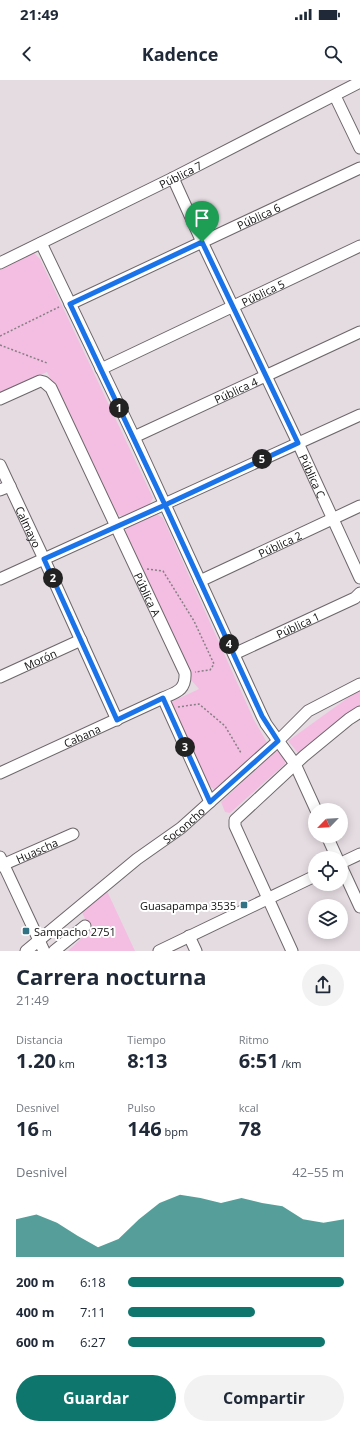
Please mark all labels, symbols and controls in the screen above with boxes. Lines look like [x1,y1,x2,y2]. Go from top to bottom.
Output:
text: 21:49 [20,4,59,24]
text: Kadence [142,42,218,66]
icon: back [16,43,38,65]
icon: search [322,43,344,65]
street label: Pública 7 [156,157,204,191]
street label: Pública 6 [234,199,282,232]
pin [185,201,219,242]
icon: arrive [191,207,213,229]
street label: Pública 5 [239,276,287,309]
street label: Pública 4 [211,373,260,406]
pin: 1 [109,398,129,418]
text: 1 [116,400,122,415]
pin: 5 [252,449,272,469]
text: 5 [259,451,265,466]
street label: Pública C [296,451,330,500]
street label: Calmayo [13,503,45,550]
street label: Pública 2 [256,527,304,560]
pin: 2 [43,568,63,588]
text: 2 [50,570,56,585]
street label: Pública A [131,570,165,619]
street label: Pública 1 [273,608,322,641]
pin: 4 [219,634,239,654]
text: 4 [226,636,232,651]
street label: Morón [21,645,59,673]
street label: Cabana [61,720,103,750]
pin: 3 [175,737,195,757]
text: 3 [182,739,188,754]
street label: Soconcho [160,803,208,846]
north arrow [308,803,348,843]
map controls [308,803,348,939]
street label: Huascha [13,834,60,866]
button: locate [308,851,348,891]
place label: Guasapampa 3535 [140,898,236,913]
button: layers [308,899,348,939]
marker: Guasapampa 3535 [239,900,249,910]
place label: Sampacho 2751 [34,924,116,939]
marker: Sampacho 2751 [21,926,31,936]
text: Carrera nocturna [16,961,206,991]
button: share [302,964,344,1006]
text: 21:49 [16,991,49,1009]
text: Distancia [16,1032,63,1047]
text: Tiempo [127,1032,166,1047]
text: Ritmo [239,1032,269,1047]
text: 1.20 [16,1047,56,1074]
text: 8:13 [127,1047,167,1074]
text: 6:51 [239,1047,279,1074]
text: km [56,1056,75,1071]
text: /km [279,1056,302,1071]
text: Desnivel [16,1100,59,1115]
text: Pulso [127,1100,155,1115]
text: kcal [239,1100,259,1115]
text: 16 [16,1115,39,1142]
text: 146 [127,1115,162,1142]
text: 78 [239,1115,262,1142]
text: m [39,1124,52,1139]
text: bpm [162,1124,188,1139]
text: Desnivel [16,1163,67,1181]
text: 42–55 m [292,1163,344,1181]
text: 200 m [16,1273,54,1291]
text: 6:18 [80,1273,106,1291]
text: 400 m [16,1303,54,1321]
text: 7:11 [80,1303,106,1321]
text: 600 m [16,1333,54,1351]
text: 6:27 [80,1333,106,1351]
button: Guardar [16,1375,176,1421]
button: Compartir [184,1375,344,1421]

